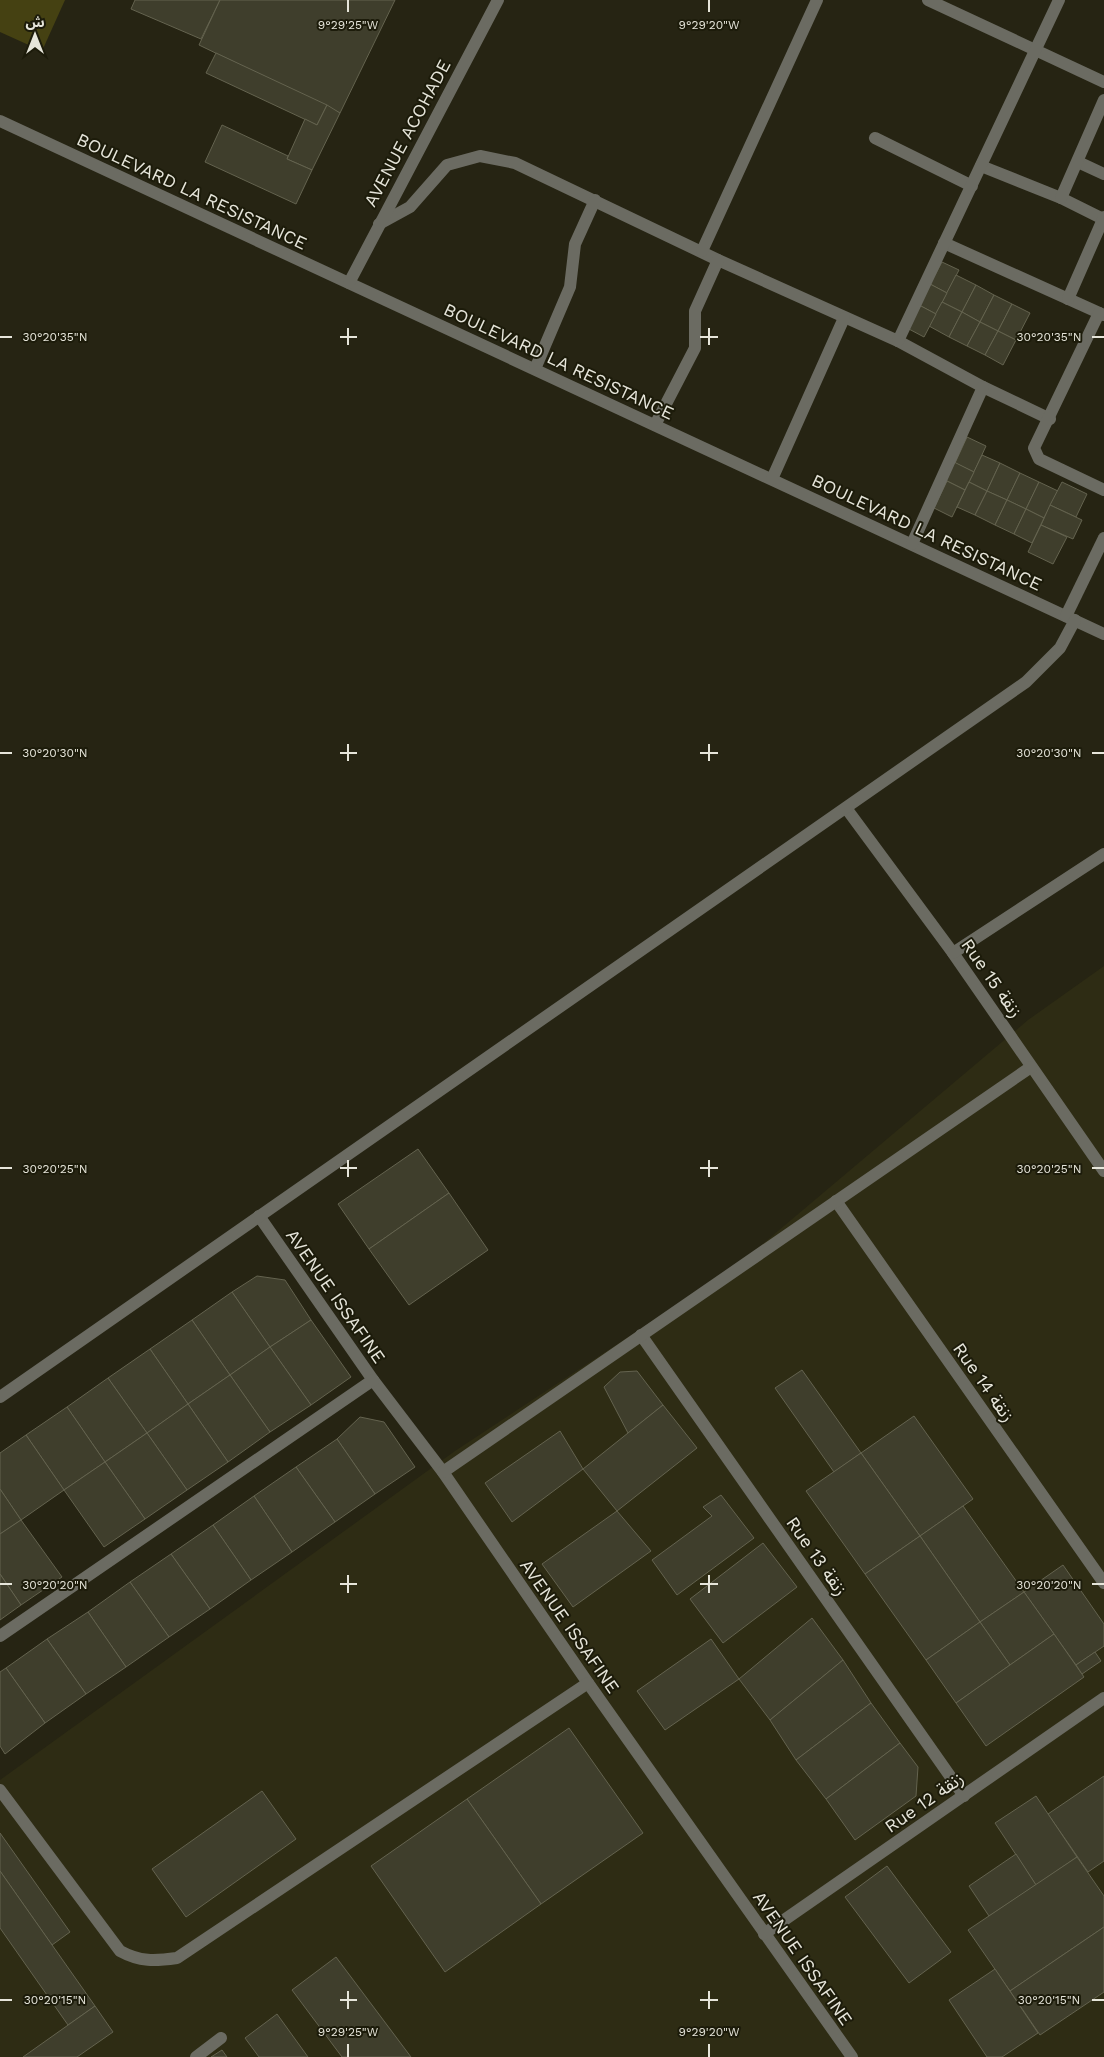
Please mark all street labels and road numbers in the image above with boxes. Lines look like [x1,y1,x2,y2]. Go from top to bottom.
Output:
street label: AVENUE ACOHADE [359,56,455,210]
street label: BOULEVARD LA RESISTANCE [74,128,310,254]
street label: BOULEVARD LA RESISTANCE [441,298,677,424]
street label: BOULEVARD LA RESISTANCE [809,469,1045,595]
street label: Rue 15 زنقة [956,935,1027,1022]
street label: AVENUE ISSAFINE [282,1225,390,1367]
street label: Rue 14 زنقة [948,1338,1019,1426]
street label: Rue 13 زنقة [781,1513,852,1600]
street label: AVENUE ISSAFINE [516,1555,624,1697]
street label: Rue 12 زنقة [881,1767,968,1838]
street label: AVENUE ISSAFINE [749,1887,857,2029]

